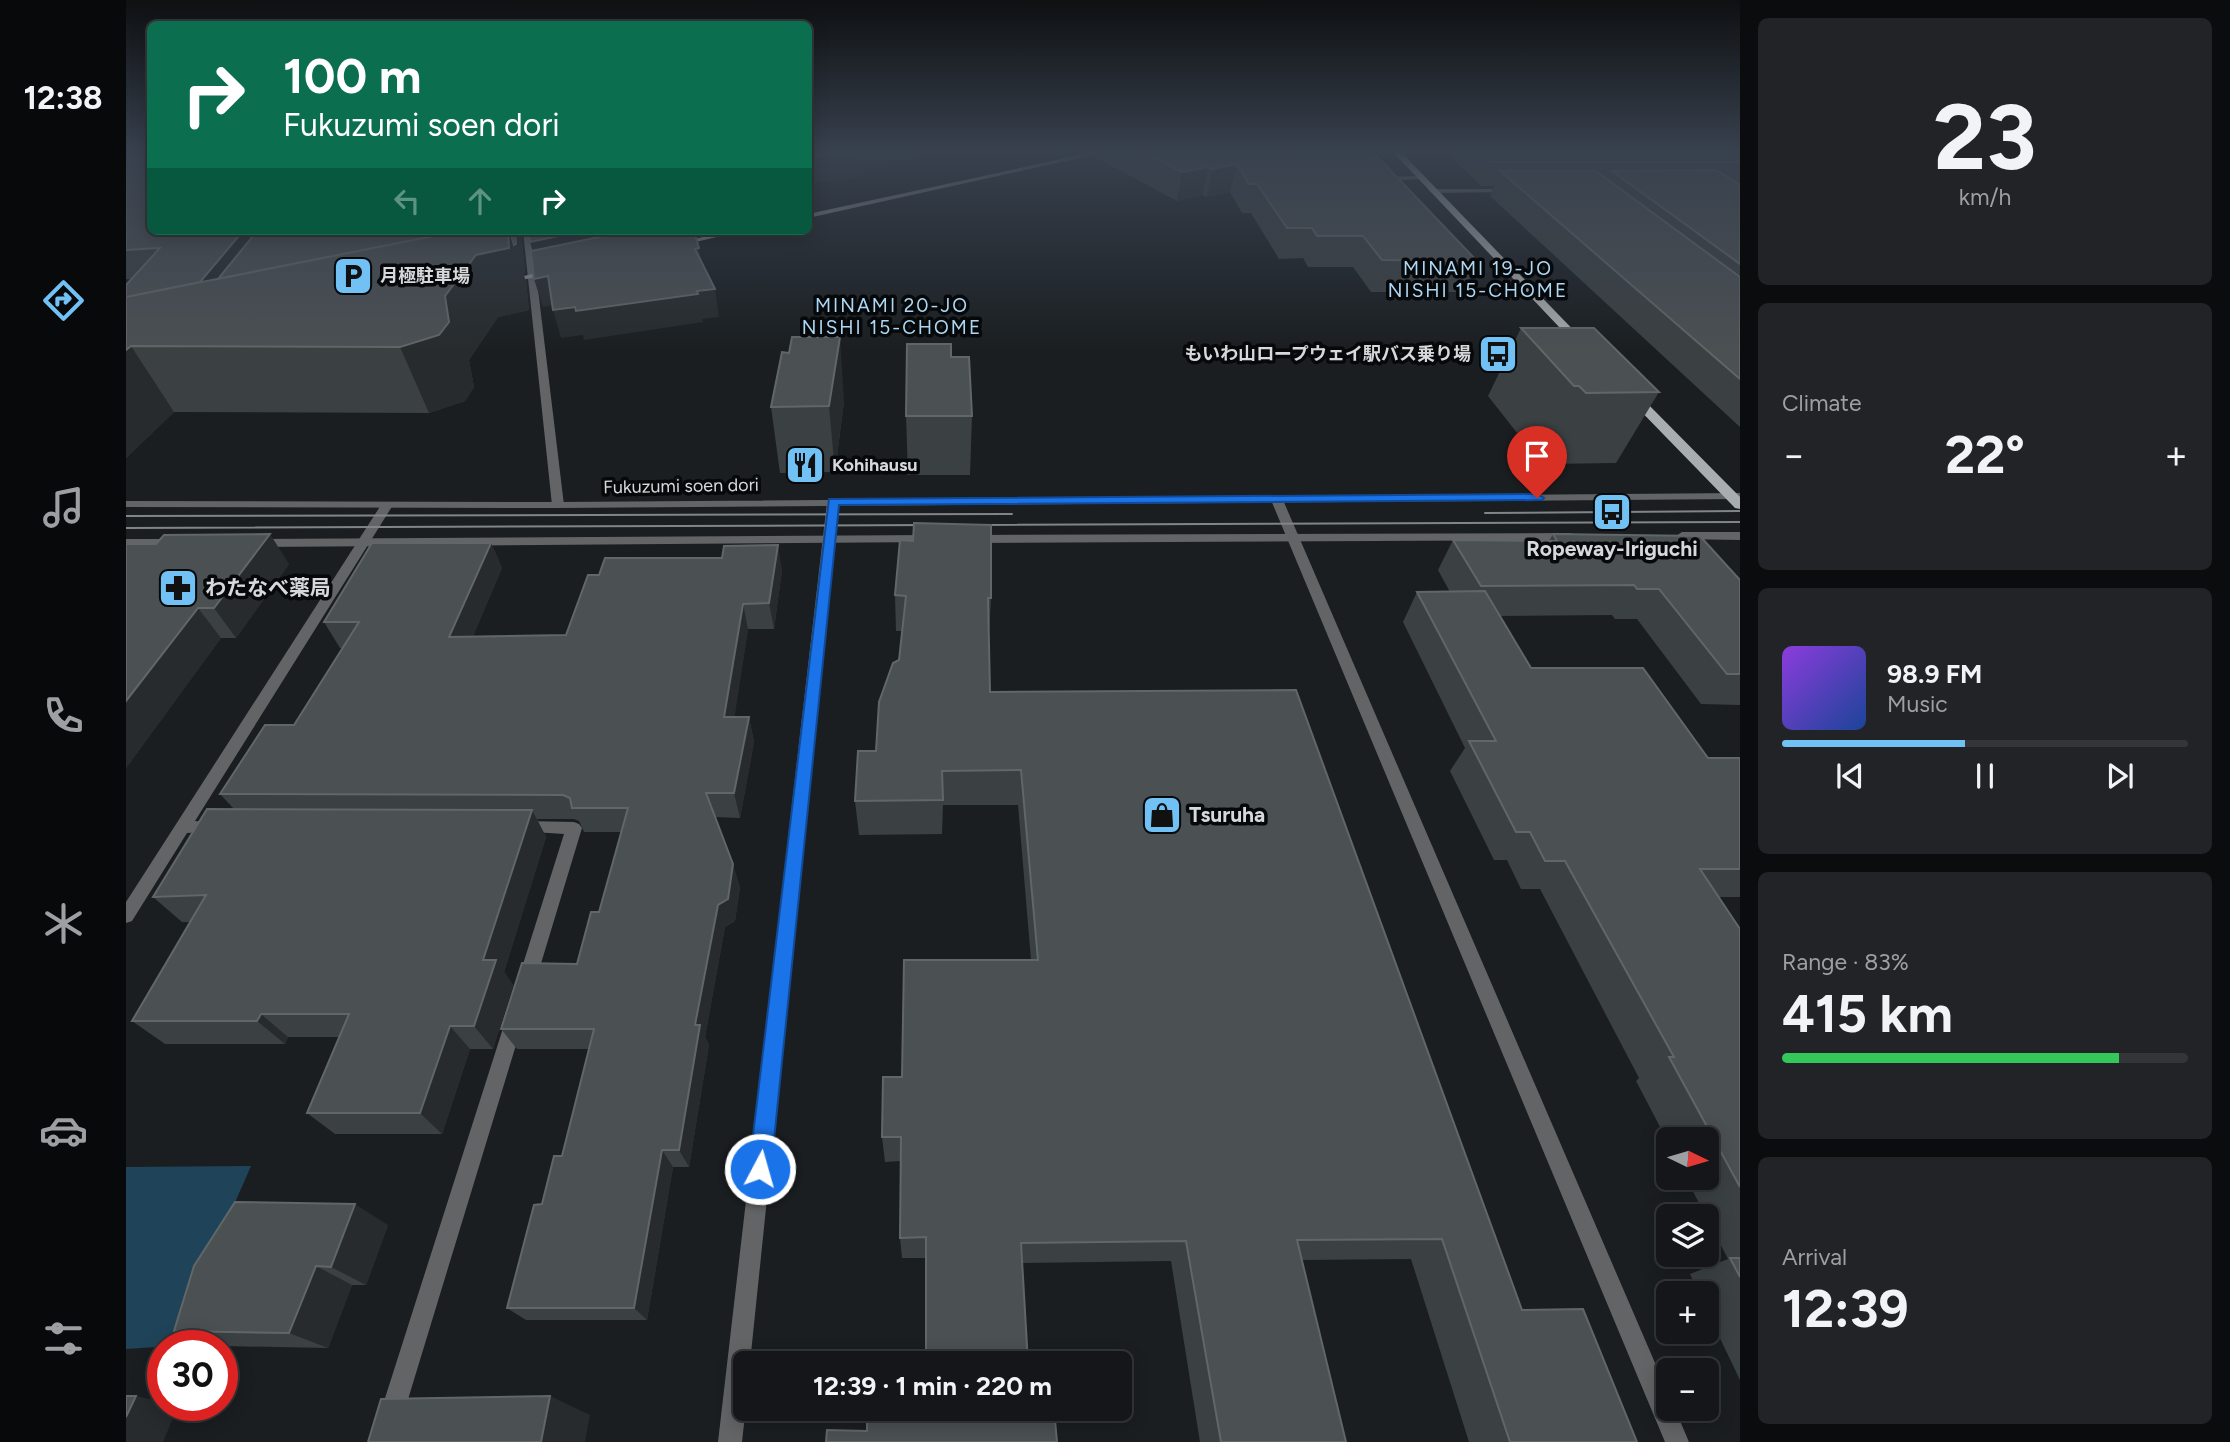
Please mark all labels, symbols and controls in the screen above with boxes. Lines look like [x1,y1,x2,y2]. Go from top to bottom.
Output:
text: 100 m [283,46,422,105]
icon: right [168,49,259,140]
text: 12:38 [23,79,103,117]
text: 23 [1933,83,2037,192]
text: Fukuzumi soen dori [283,106,560,144]
icon: left [388,182,426,220]
icon: ahead [461,182,499,220]
icon: right [534,182,572,220]
text: km/h [1959,183,2011,211]
parking icon: 月極駐車場 [332,255,374,297]
district label: MINAMI 19-JO NISHI 15-CHOME [1388,257,1568,302]
place label: 月極駐車場 [380,265,470,287]
icon: directions [39,276,88,325]
district label: MINAMI 20-JO NISHI 15-CHOME [802,294,982,339]
bus stop icon: もいわ山ロープウェイ駅バス乗り場 [1477,333,1519,375]
place label: もいわ山ロープウェイ駅バス乗り場 [1184,343,1471,365]
text: Climate [1782,389,1861,417]
text: 22° [1945,424,2025,486]
pin [1507,426,1567,498]
text: − [1782,432,1806,478]
text: + [2164,432,2188,478]
icon: arrive [1518,437,1556,475]
restaurant icon: Kohihausu [784,444,826,486]
place label: Kohihausu [832,454,918,476]
street label: Fukuzumi soen dori [603,474,759,498]
icon: music [39,483,88,532]
bus stop icon: Ropeway-Iriguchi [1591,491,1633,533]
place label: Ropeway-Iriguchi [1526,536,1698,561]
pharmacy icon: わたなべ薬局 [157,567,199,609]
place label: わたなべ薬局 [205,575,331,600]
text: 98.9 FM [1887,658,1982,690]
text: Music [1887,690,1948,718]
icon: phone [39,691,88,740]
icon: previous [1831,757,1869,795]
icon: pause [1966,757,2004,795]
icon: next [2101,757,2139,795]
shop icon: Tsuruha [1141,794,1183,836]
place label: Tsuruha [1189,802,1265,827]
icon: climate [39,899,88,948]
text: Range · 83% [1782,948,1909,976]
text: 415 km [1782,983,1953,1045]
icon: car [39,1106,88,1155]
north arrow [1656,1127,1718,1190]
map controls [1656,1127,1719,1421]
position arrow [723,1132,797,1206]
button: layers [1656,1204,1719,1267]
text: Arrival [1782,1243,1847,1271]
text: 12:39 [1782,1278,1909,1340]
button: + [1656,1281,1719,1344]
icon: filters [39,1314,88,1363]
speed limit sign: 30 [147,1330,238,1421]
button: − [1656,1358,1719,1421]
text: 12:39 · 1 min · 220 m [813,1370,1052,1402]

